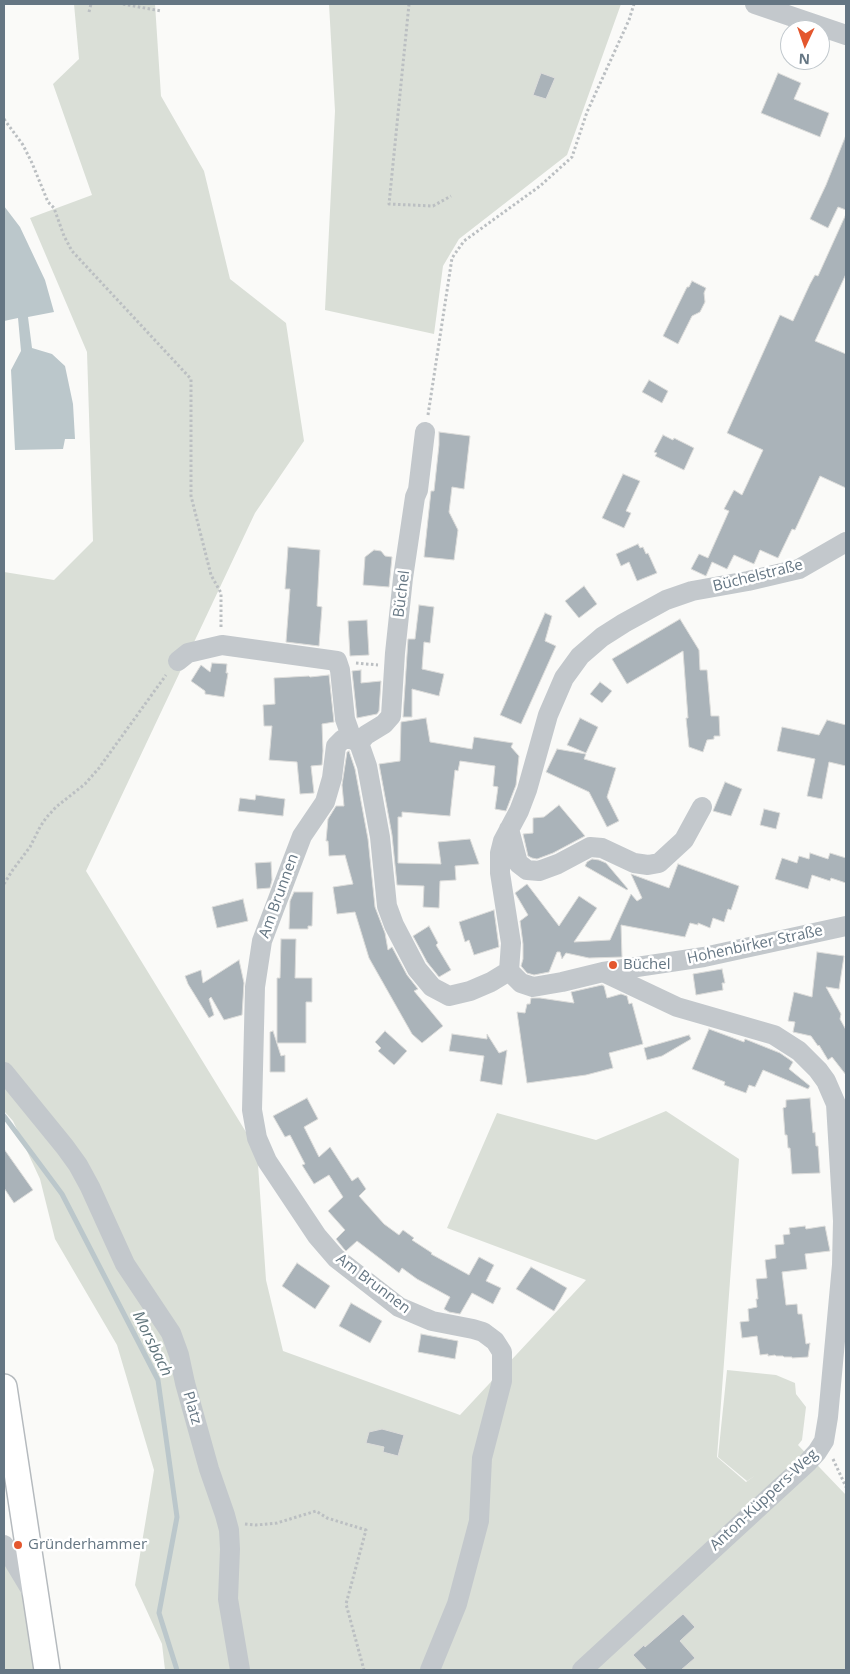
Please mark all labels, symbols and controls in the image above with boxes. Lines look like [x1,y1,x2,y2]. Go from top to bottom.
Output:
north arrow [780,20,830,70]
text: N [798,50,810,69]
street label: Büchelstraße [711,556,805,596]
street label: Büchel [390,569,414,619]
street label: Am Brunnen [255,851,303,941]
street label: Hohenbirker Straße [686,922,824,968]
place label: Büchel [623,956,670,974]
marker: Büchel [607,959,619,971]
street label: Am Brunnen [332,1250,414,1318]
water label: Morsbach [128,1308,176,1380]
street label: Platz [179,1389,205,1427]
street label: Anton-Küppers-Weg [706,1445,822,1555]
place label: Gründerhammer [28,1536,147,1554]
marker: Gründerhammer [12,1539,24,1551]

